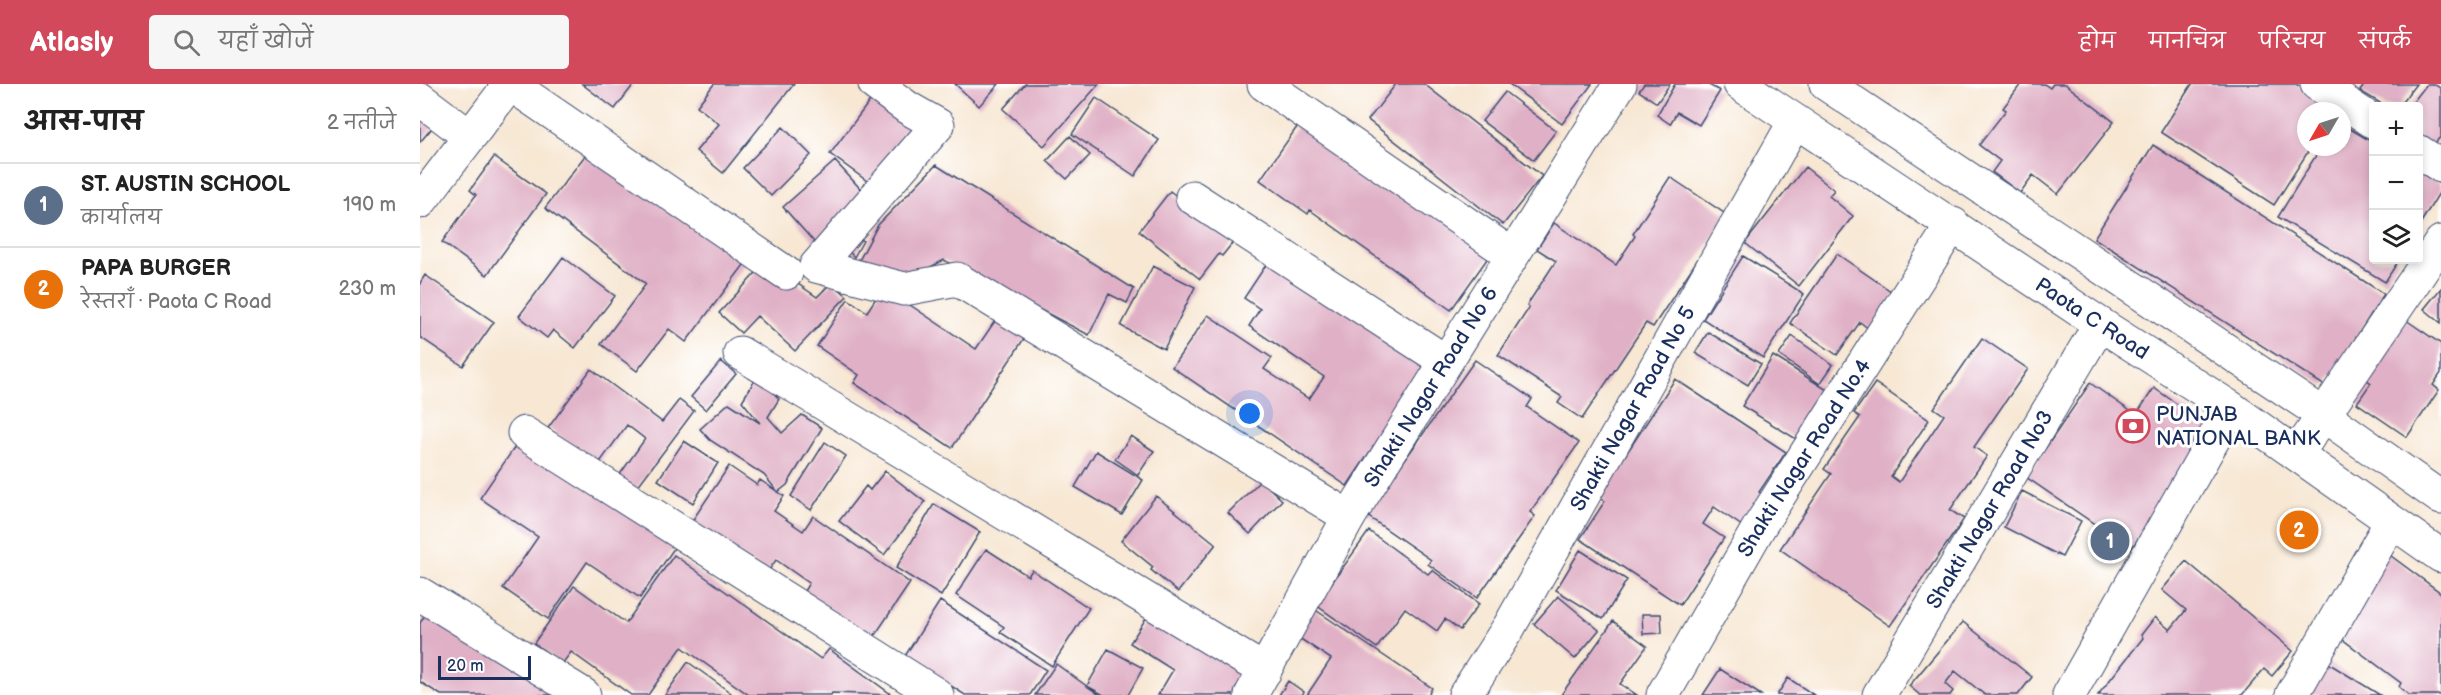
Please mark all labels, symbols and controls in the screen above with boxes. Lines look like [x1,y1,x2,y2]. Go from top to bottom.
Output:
search box [149,15,569,69]
text: Atlasly [30,26,113,59]
icon: search [170,26,203,59]
text: यहाँ खोजें [218,28,313,55]
text: होम [2079,29,2116,54]
text: मानचित्र [2149,29,2226,54]
text: परिचय [2259,29,2325,54]
text: संपर्क [2358,29,2411,54]
north arrow [2297,102,2351,156]
map controls [2369,102,2423,264]
button: + [2369,102,2423,156]
text: आस-पास [24,107,143,138]
text: 2 नतीजे [327,111,396,135]
button: − [2369,156,2423,210]
text: ST. AUSTIN SCHOOL [81,171,290,198]
text: 1 [39,193,48,217]
text: 190 m [343,193,396,217]
text: कार्यालय [81,206,162,230]
button: layers [2369,210,2423,264]
text: PAPA BURGER [81,255,231,282]
street label: Paota C Road [2030,272,2153,365]
text: 2 [38,277,49,301]
text: 230 m [339,277,396,301]
street label: Shakti Nagar Road No 6 [1359,282,1503,492]
text: रेस्तराँ · Paota C Road [81,290,272,314]
street label: Shakti Nagar Road No 5 [1565,302,1701,515]
street label: Shakti Nagar Road No.4 [1733,354,1876,561]
your location [1235,399,1264,428]
place label: PUNJAB NATIONAL BANK [2156,402,2321,451]
street label: Shakti Nagar Road No3 [1921,406,2059,613]
bank icon: PUNJAB NATIONAL BANK [2115,408,2151,444]
pin: 2 [2280,508,2318,552]
pin: 1 [2090,518,2130,564]
scale bar [438,653,531,680]
text: 20 m [447,657,483,676]

